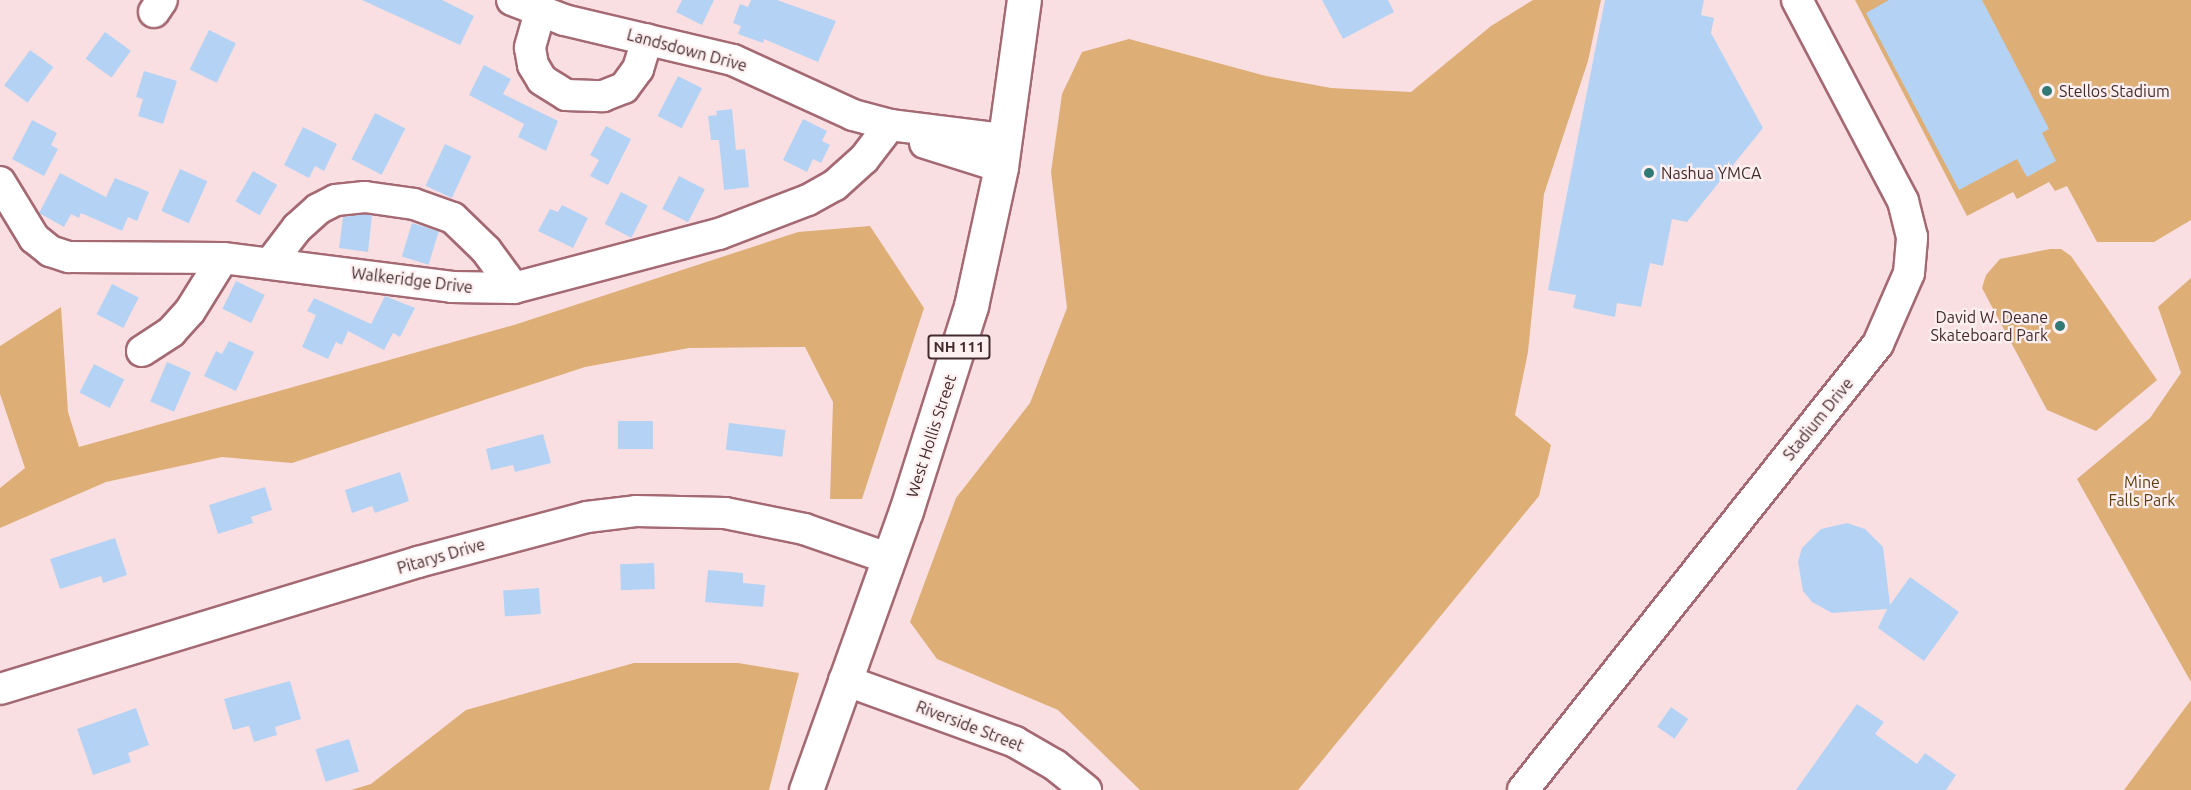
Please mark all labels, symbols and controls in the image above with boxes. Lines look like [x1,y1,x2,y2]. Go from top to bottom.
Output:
street label: Landsdown Drive [625,25,749,75]
place label: Stellos Stadium [2059,81,2170,101]
marker: Stellos Stadium [2040,84,2054,98]
place label: Nashua YMCA [1661,163,1761,183]
marker: Nashua YMCA [1642,166,1656,180]
street label: Walkeridge Drive [350,263,474,297]
place label: David W. Deane Skateboard Park [1930,307,2048,345]
marker: David W. Deane Skateboard Park [2053,319,2067,333]
road number: NH 111 [928,335,990,359]
street label: West Hollis Street [902,372,960,500]
street label: Stadium Drive [1779,374,1857,464]
park label: Mine Falls Park [2109,472,2175,510]
street label: Pitarys Drive [395,534,487,578]
street label: Riverside Street [913,697,1027,755]

